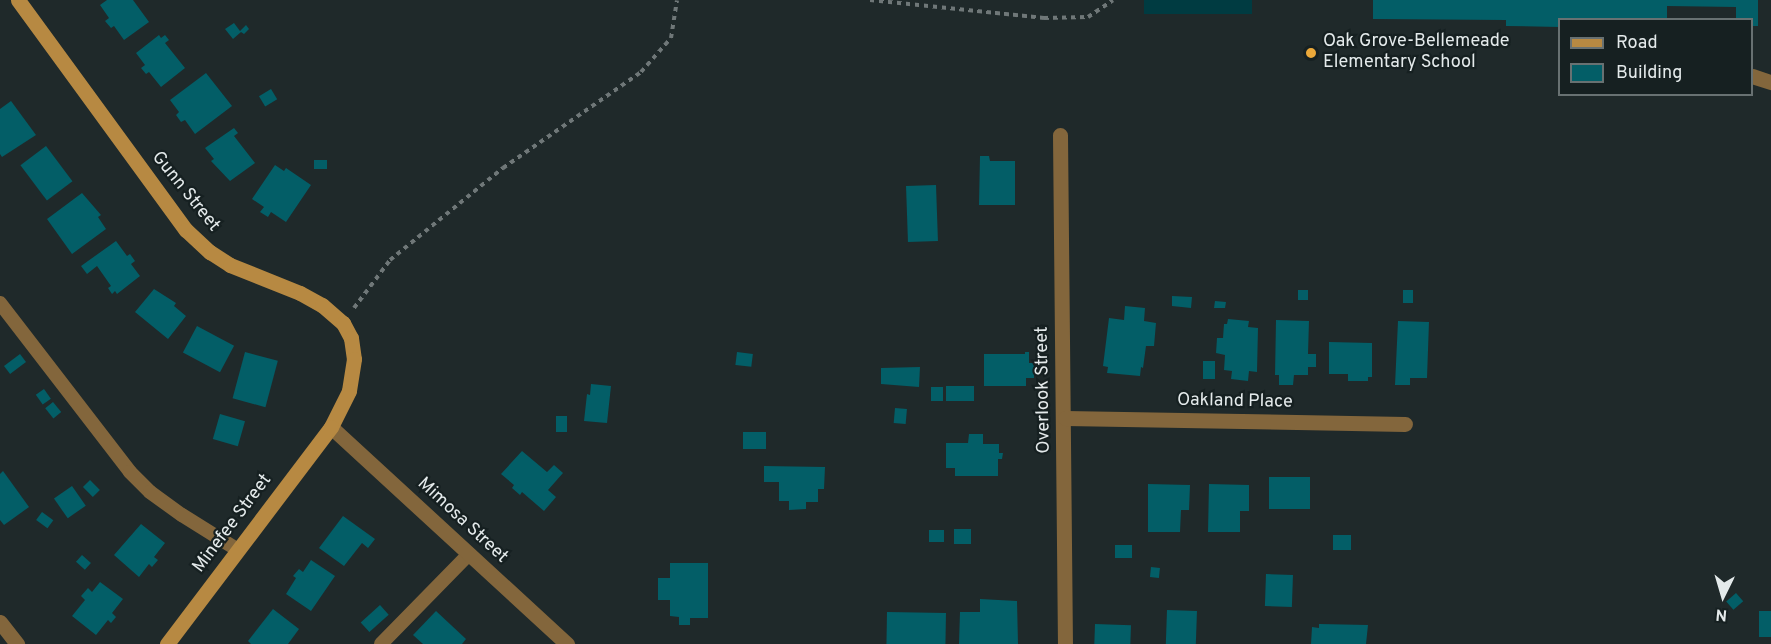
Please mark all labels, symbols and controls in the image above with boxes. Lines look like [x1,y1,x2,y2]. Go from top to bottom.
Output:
legend [1558,18,1753,96]
place label: Oak Grove-Bellemeade Elementary School [1323,32,1510,74]
text: Road [1616,32,1658,55]
marker: Oak Grove-Bellemeade Elementary School [1304,46,1318,60]
text: Building [1616,62,1682,85]
street label: Gunn Street [146,148,224,236]
street label: Overlook Street [1032,326,1056,454]
street label: Oakland Place [1177,390,1293,414]
street label: Minefee Street [189,470,277,578]
street label: Mimosa Street [412,474,512,568]
north arrow [1693,566,1753,626]
text: N [1715,603,1728,624]

